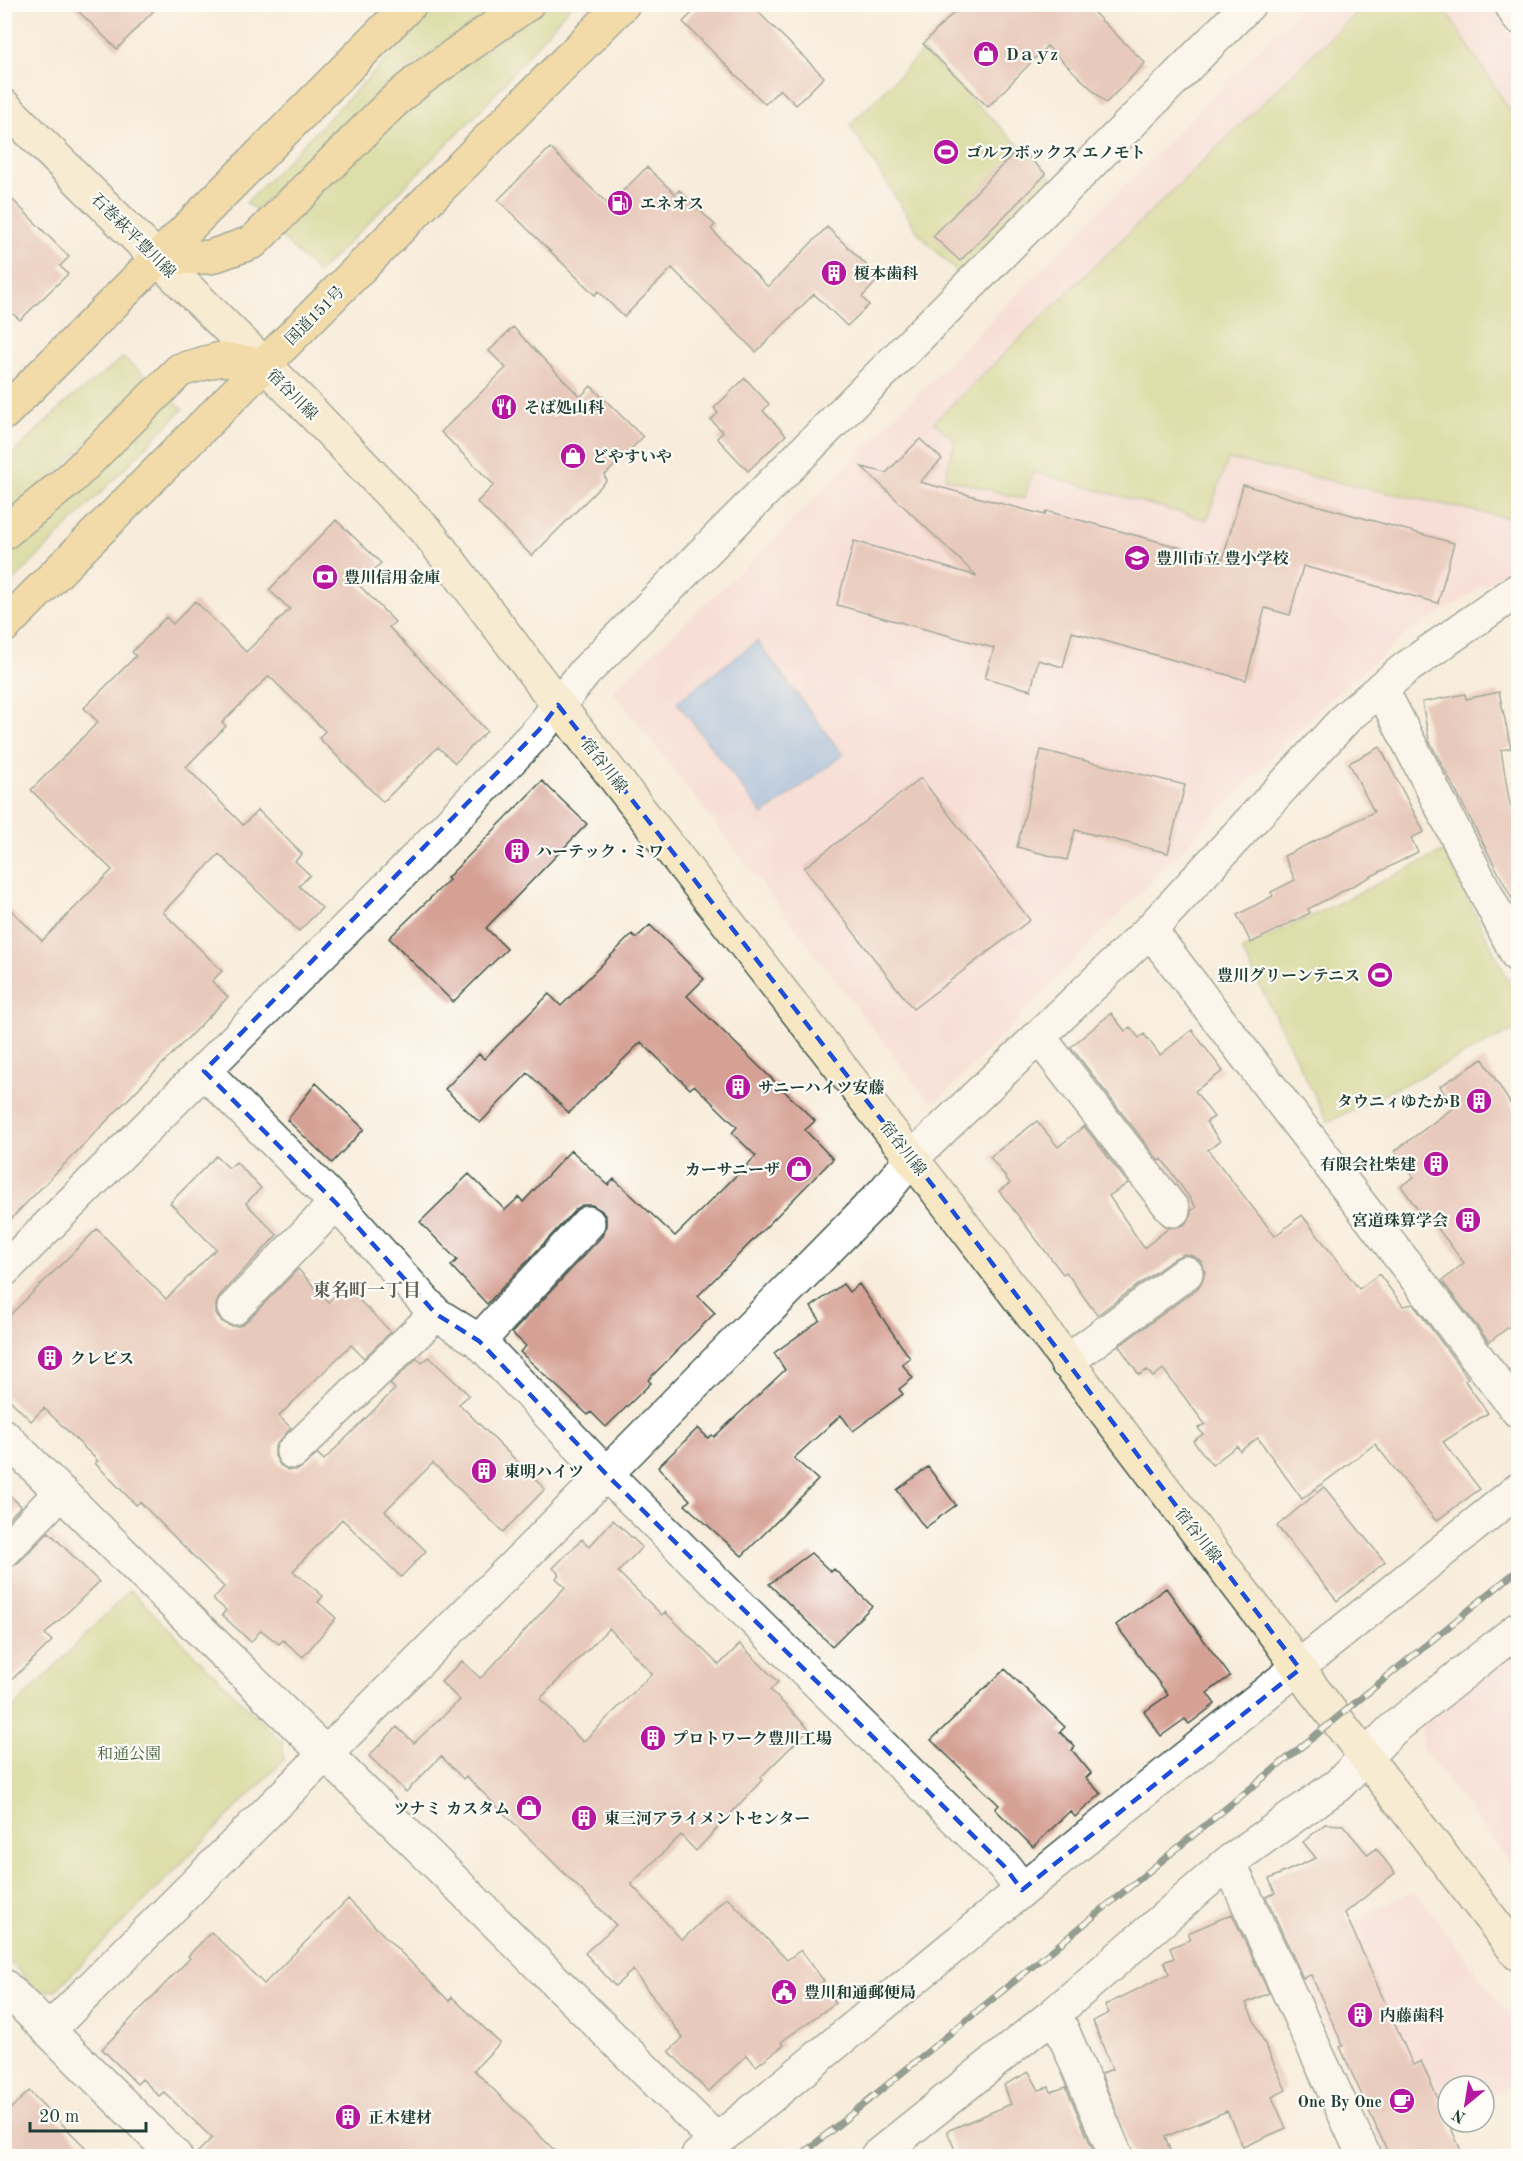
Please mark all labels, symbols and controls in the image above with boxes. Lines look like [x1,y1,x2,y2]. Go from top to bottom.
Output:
shop icon: Dａｙz [971,39,1001,69]
place label: Dａｙz [1006,48,1058,64]
sports icon: ゴルフボックス エノモト [931,137,961,167]
place label: ゴルフボックス エノモト [966,144,1146,162]
fuel station icon: エネオス [605,188,635,218]
street label: 石巻萩平豊川線 [87,190,179,282]
place label: エネオス [640,195,704,213]
building icon: 榎本歯科 [819,258,849,288]
place label: 榎本歯科 [853,265,919,283]
street label: 国道151号 [282,283,348,349]
street label: 宿谷川線 [263,366,321,424]
restaurant icon: そば処山科 [489,392,519,422]
place label: そば処山科 [524,399,605,417]
shop icon: どやすいや [558,441,588,471]
place label: どやすいや [592,449,672,466]
school or university icon: 豊川市立 豊小学校 [1122,543,1152,573]
place label: 豊川市立 豊小学校 [1156,550,1289,568]
bank icon: 豊川信用金庫 [310,562,340,592]
place label: 豊川信用金庫 [344,569,440,587]
street label: 宿谷川線 [577,735,631,796]
building icon: ハーテック・ミワ [502,836,532,866]
place label: ハーテック・ミワ [536,844,664,861]
sports icon: 豊川グリーンテニス [1365,960,1395,990]
place label: 豊川グリーンテニス [1217,967,1360,985]
building icon: サニーハイツ安藤 [723,1072,753,1102]
place label: サニーハイツ安藤 [758,1079,885,1097]
building icon: タウニィゆたかB [1464,1086,1494,1116]
place label: タウニィゆたかB [1337,1094,1460,1111]
street label: 宿谷川線 [876,1118,930,1179]
building icon: 有限会社柴建 [1421,1149,1451,1179]
shop icon: カーサニーザ [784,1154,814,1184]
place label: 有限会社柴建 [1320,1156,1416,1174]
place label: カーサニーザ [685,1161,780,1179]
building icon: 宮道珠算学会 [1453,1205,1483,1235]
place label: 宮道珠算学会 [1352,1212,1448,1230]
district label: 東名町一丁目 [313,1280,421,1300]
building icon: クレビス [35,1343,65,1373]
place label: クレビス [70,1351,134,1368]
building icon: 東明ハイツ [469,1456,499,1486]
place label: 東明ハイツ [504,1463,584,1481]
street label: 宿谷川線 [1171,1505,1225,1566]
building icon: プロトワーク豊川工場 [638,1723,668,1753]
place label: プロトワーク豊川工場 [672,1730,832,1748]
park label: 和通公園 [97,1745,161,1763]
shop icon: ツナミ カスタム [514,1793,544,1823]
place label: ツナミ カスタム [394,1801,510,1818]
building icon: 東三河アライメントセンター [569,1803,599,1833]
place label: 東三河アライメントセンター [604,1810,810,1828]
public building icon: 豊川和通郵便局 [769,1977,799,2007]
place label: 豊川和通郵便局 [804,1984,916,2002]
building icon: 内藤歯科 [1345,2000,1375,2030]
place label: 内藤歯科 [1380,2007,1445,2025]
north arrow [1436,2074,1496,2134]
cafe icon: One By One [1387,2086,1417,2116]
scale bar [30,2095,146,2133]
place label: One By One [1298,2095,1382,2111]
building icon: 正木建材 [333,2102,363,2132]
text: N [1450,2105,1469,2125]
text: 20 m [39,2108,79,2126]
place label: 正木建材 [368,2109,432,2127]

